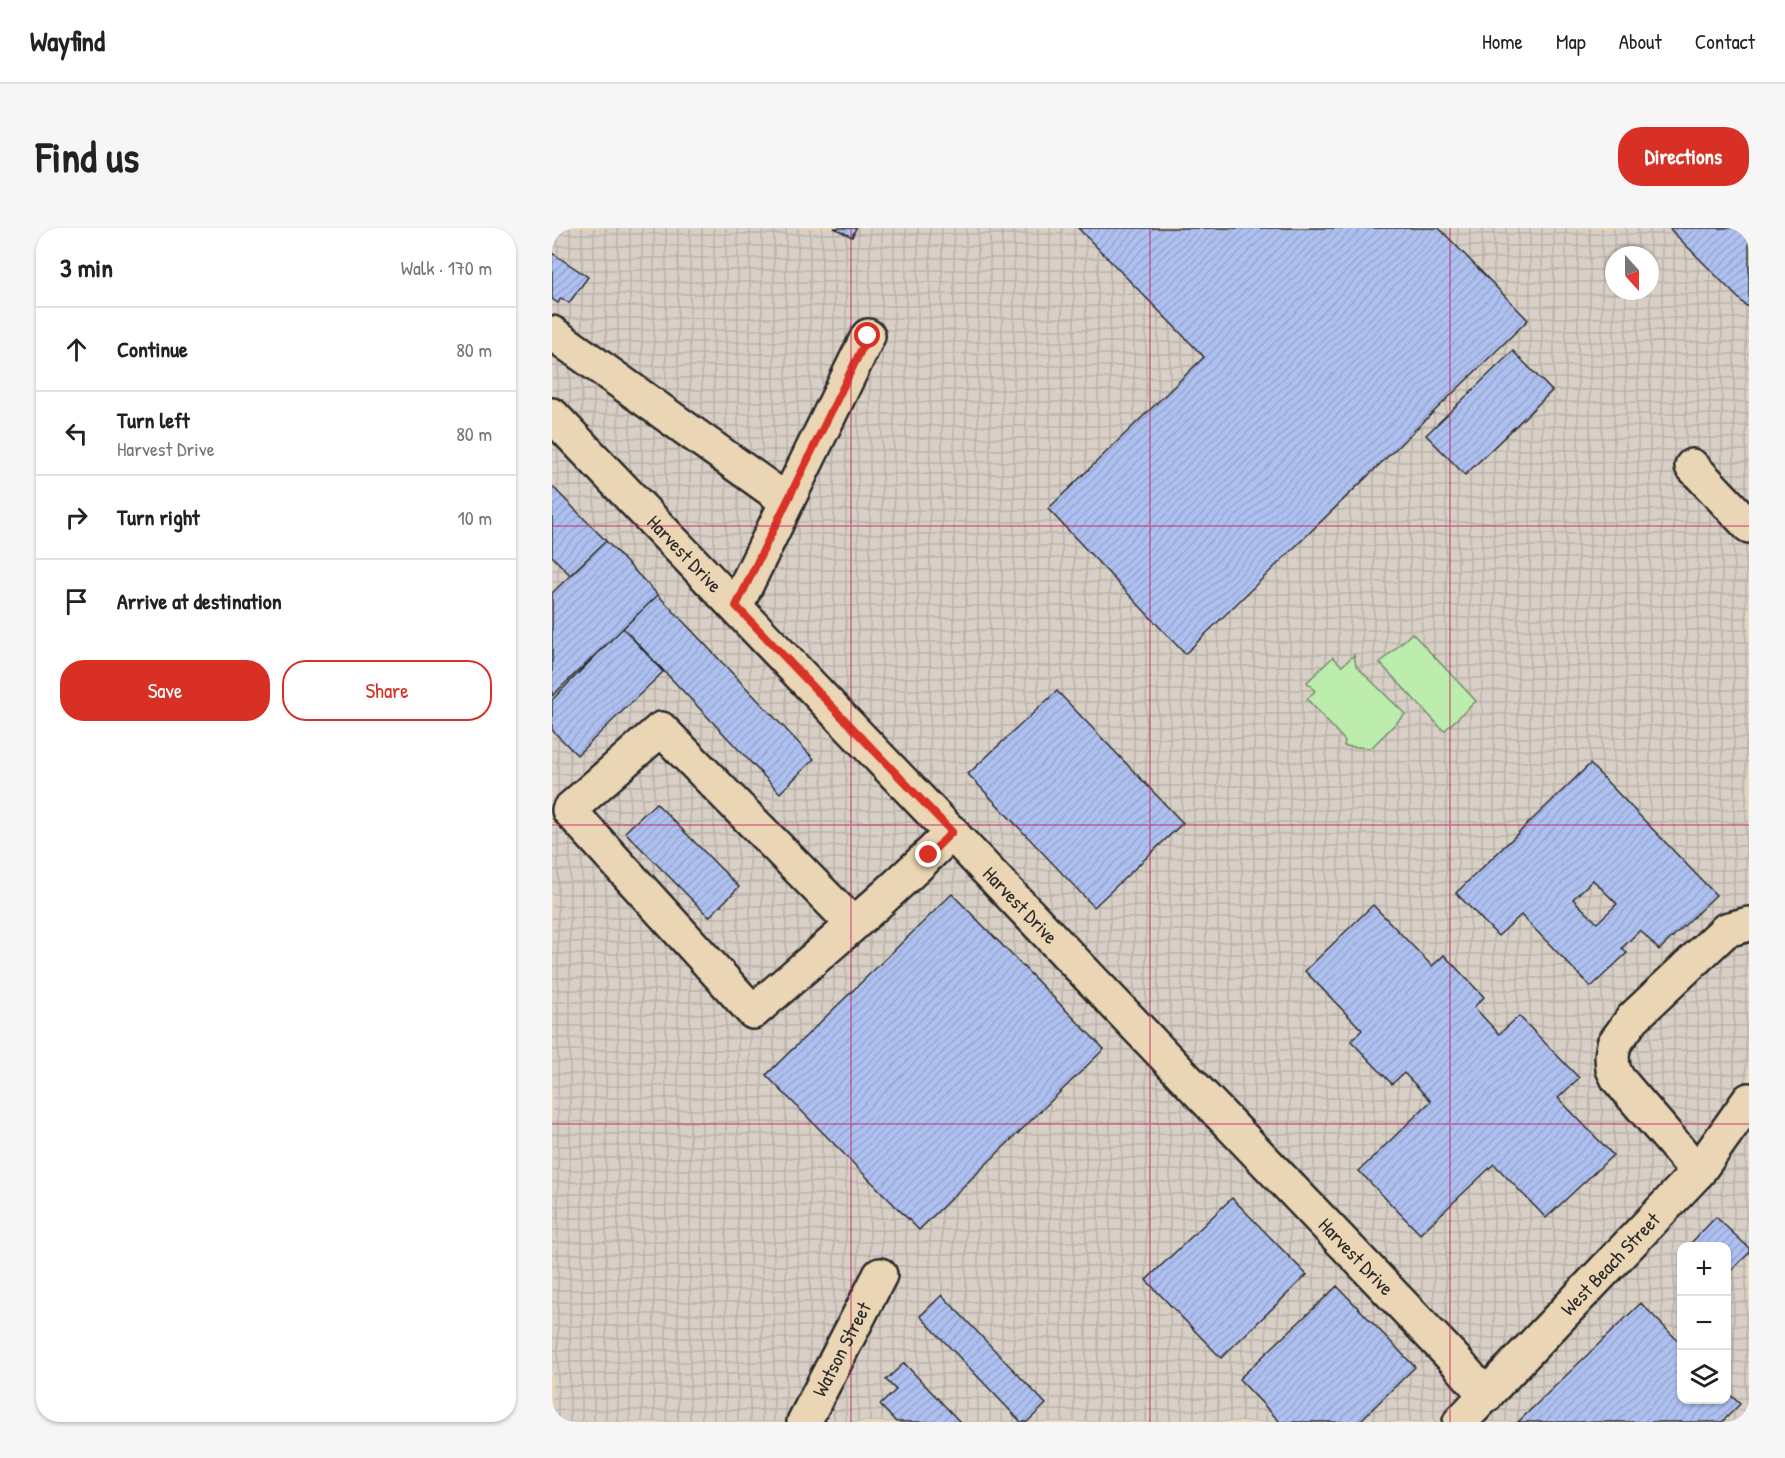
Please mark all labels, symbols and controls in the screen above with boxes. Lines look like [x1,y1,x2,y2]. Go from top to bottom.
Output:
text: Wayfind [30,22,105,60]
text: Home [1482,27,1523,56]
text: Map [1556,27,1586,56]
text: About [1619,27,1662,56]
text: Contact [1695,27,1755,56]
button: Directions [1618,127,1749,186]
text: Find us [36,128,139,185]
north arrow [1605,246,1659,300]
text: 3 min [60,250,113,285]
text: Walk · 170 m [401,254,492,281]
route start [854,322,880,348]
icon: ahead [60,333,93,366]
text: Continue [117,334,188,364]
text: 80 m [456,336,492,363]
text: Turn left [117,405,190,435]
icon: left [60,417,93,450]
text: 80 m [456,420,492,447]
text: Harvest Drive [117,435,215,462]
icon: right [60,501,93,534]
text: Turn right [117,502,200,532]
text: 10 m [458,504,492,531]
street label: Harvest Drive [641,509,729,598]
icon: arrive [60,585,93,618]
text: Arrive at destination [117,586,282,616]
button: Save [60,660,270,721]
button: Share [282,660,492,721]
route end [915,841,941,867]
street label: Harvest Drive [977,860,1064,950]
street label: West Beach Street [1554,1206,1666,1321]
street label: Harvest Drive [1313,1212,1400,1301]
map controls [1677,1242,1731,1404]
button: + [1677,1242,1731,1296]
street label: Watson Street [806,1296,877,1401]
button: − [1677,1296,1731,1350]
button: layers [1677,1350,1731,1404]

